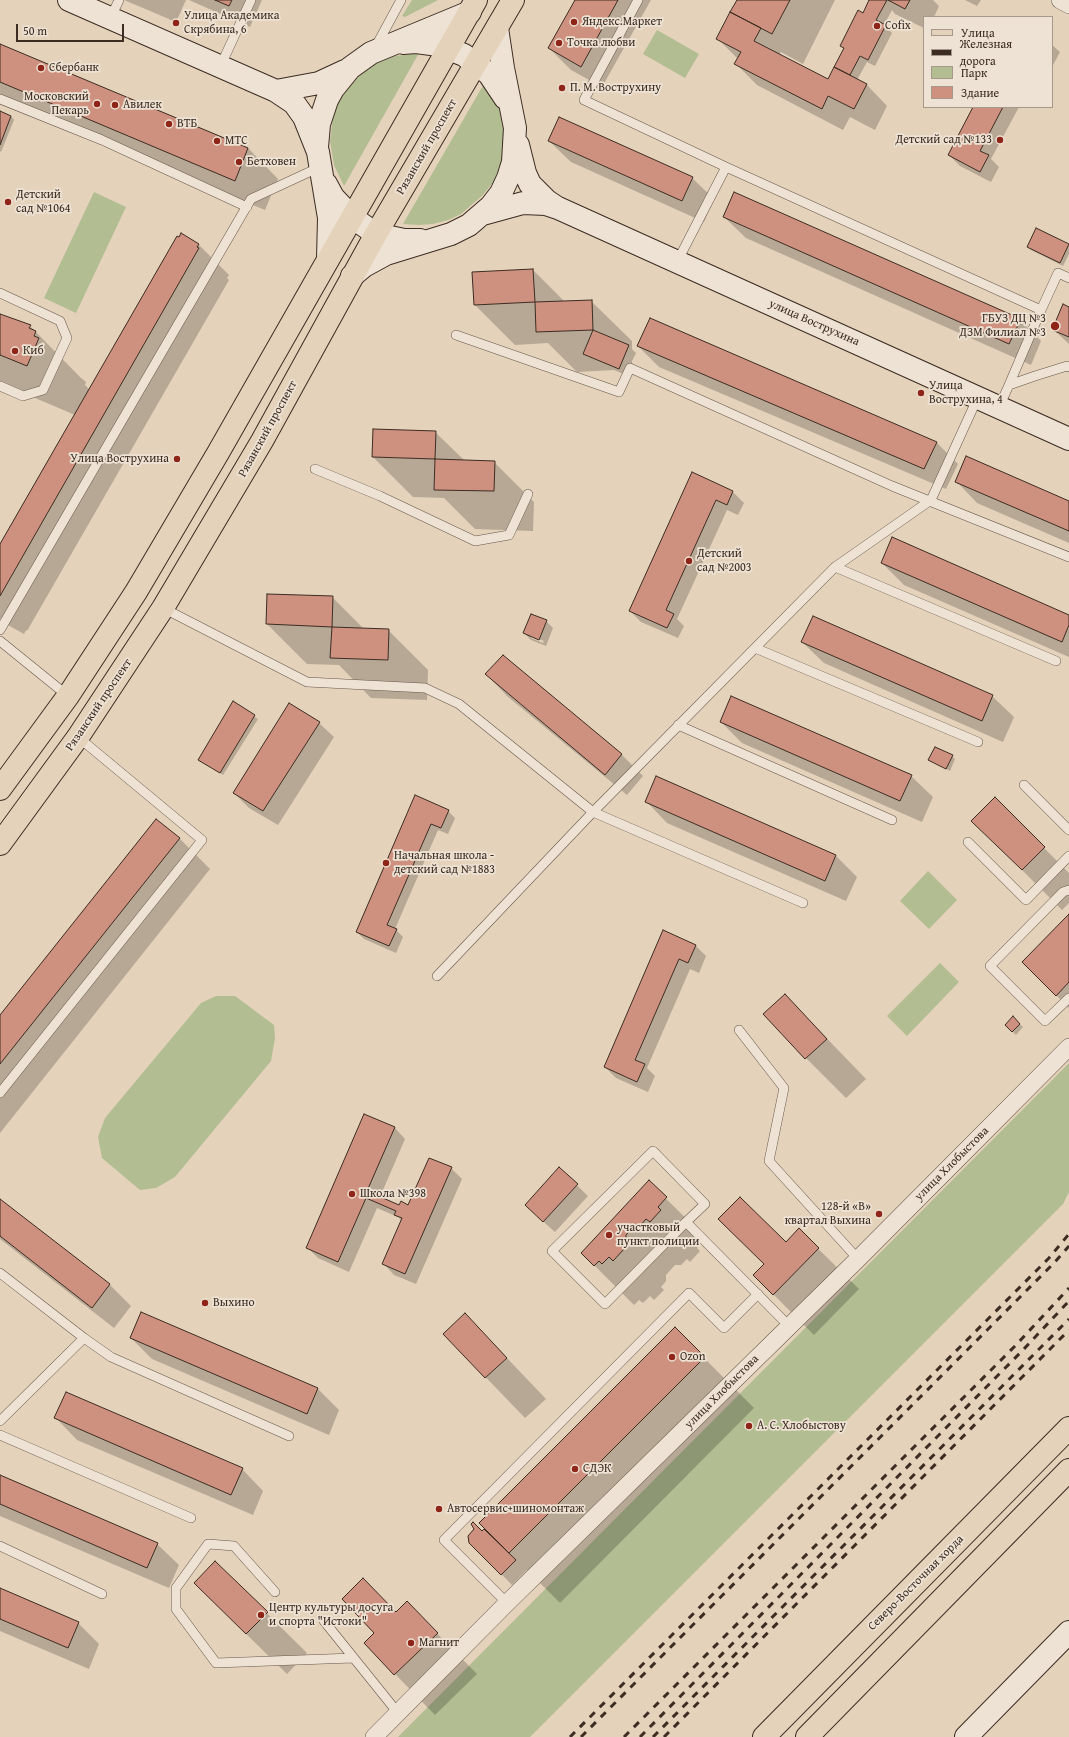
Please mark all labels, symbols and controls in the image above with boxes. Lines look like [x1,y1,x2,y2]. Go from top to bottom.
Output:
place label: Улица Академика Скрябина, 6 [184,9,279,37]
place label: Яндекс.Маркет [582,15,662,29]
scale bar [18,16,126,42]
legend [923,16,1053,108]
marker: Яндекс.Маркет [569,17,579,27]
marker: Улица Академика Скрябина, 6 [171,18,181,28]
place label: Cofix [885,19,911,33]
marker: Cofix [872,21,882,31]
text: 50 m [23,22,47,39]
text: Улица [961,24,995,41]
text: Железная дорога [960,35,1012,69]
place label: Точка любви [567,36,635,50]
marker: Точка любви [554,38,564,48]
place label: Сбербанк [49,61,99,75]
marker: Сбербанк [36,63,46,73]
text: Парк [961,64,987,81]
place label: П. М. Вострухину [570,81,661,95]
marker: П. М. Вострухину [557,83,567,93]
text: Здание [961,84,999,101]
place label: Московский Пекарь [24,90,89,118]
street label: Рязанский проспект [394,97,460,197]
place label: Авилек [123,98,162,112]
marker: Московский Пекарь [92,99,102,109]
marker: Авилек [110,100,120,110]
place label: ВТБ [177,117,197,131]
marker: ВТБ [164,119,174,129]
place label: Детский сад №133 [896,133,992,147]
place label: МТС [225,134,248,148]
marker: Детский сад №133 [995,135,1005,145]
marker: МТС [212,136,222,146]
place label: Бетховен [247,155,296,169]
marker: Бетховен [234,157,244,167]
place label: Детский сад №1064 [16,188,71,216]
marker: Детский сад №1064 [3,197,13,207]
street label: улица Вострухина [766,297,862,349]
place label: ГБУЗ ДЦ №3 ДЗМ Филиал №3 [959,312,1046,340]
marker: ГБУЗ ДЦ №3 ДЗМ Филиал №3 [1049,320,1061,332]
place label: Киб [23,344,44,358]
marker: Киб [10,346,20,356]
street label: Рязанский проспект [236,378,300,480]
place label: Улица Вострухина, 4 [929,379,1003,407]
marker: Улица Вострухина, 4 [916,388,926,398]
place label: Улица Вострухина [70,452,169,466]
marker: Улица Вострухина [172,454,182,464]
place label: Детский сад №2003 [697,547,752,575]
marker: Детский сад №2003 [684,556,694,566]
street label: Рязанский проспект [63,656,135,754]
place label: Начальная школа - детский сад №1883 [394,849,495,877]
marker: Начальная школа - детский сад №1883 [381,858,391,868]
street label: улица Хлобыстова [912,1124,992,1204]
place label: Школа №398 [360,1187,426,1201]
marker: Школа №398 [347,1189,357,1199]
place label: 128-й «В» квартал Выхина [785,1200,871,1228]
marker: 128-й «В» квартал Выхина [874,1209,884,1219]
place label: участковый пункт полиции [617,1221,699,1249]
marker: участковый пункт полиции [604,1230,614,1240]
place label: Выхино [213,1296,255,1310]
marker: Выхино [200,1298,210,1308]
place label: Ozon [680,1350,705,1364]
marker: Ozon [667,1352,677,1362]
street label: улица Хлобыстова [682,1352,762,1432]
place label: А. С. Хлобыстову [757,1419,846,1433]
marker: А. С. Хлобыстову [744,1421,754,1431]
place label: СДЭК [583,1462,611,1476]
marker: СДЭК [570,1464,580,1474]
place label: Автосервис+шиномонтаж [447,1502,584,1516]
marker: Автосервис+шиномонтаж [434,1504,444,1514]
street label: Северо-Восточная хорда [865,1532,967,1634]
place label: Центр культуры досуга и спорта "Истоки" [269,1601,393,1629]
marker: Центр культуры досуга и спорта "Истоки" [256,1610,266,1620]
place label: Магнит [419,1636,459,1650]
marker: Магнит [406,1638,416,1648]

